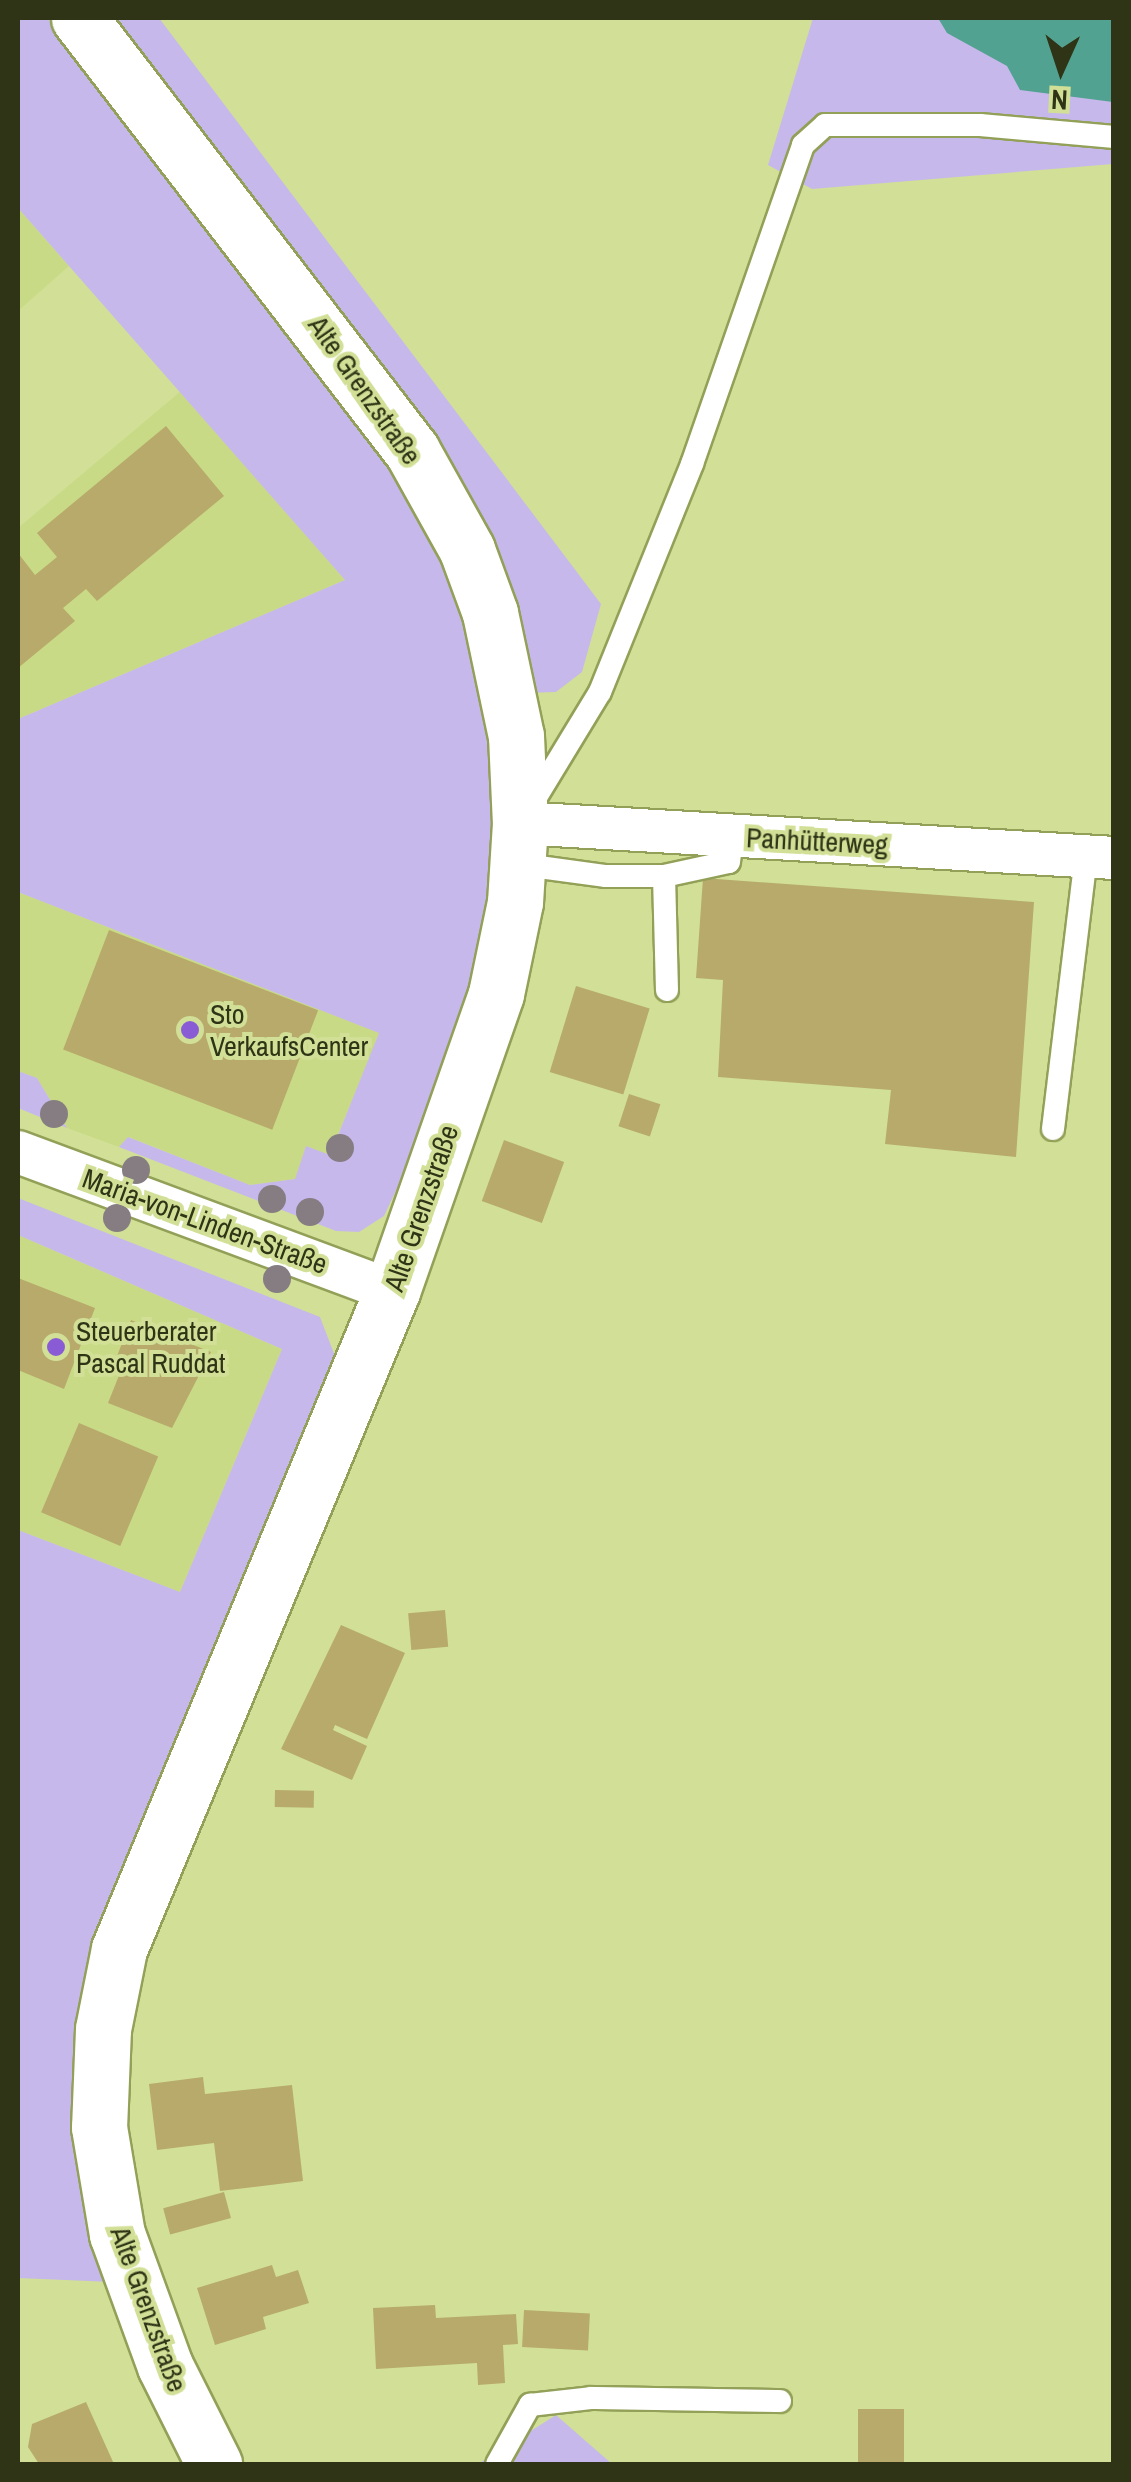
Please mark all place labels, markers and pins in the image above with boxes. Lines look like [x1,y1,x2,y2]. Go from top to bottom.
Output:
place label: Sto VerkaufsCenter [210,997,368,1063]
marker: Sto VerkaufsCenter [179,1019,201,1041]
place label: Steuerberater Pascal Ruddat [76,1314,225,1380]
marker: Steuerberater Pascal Ruddat [45,1336,67,1358]

